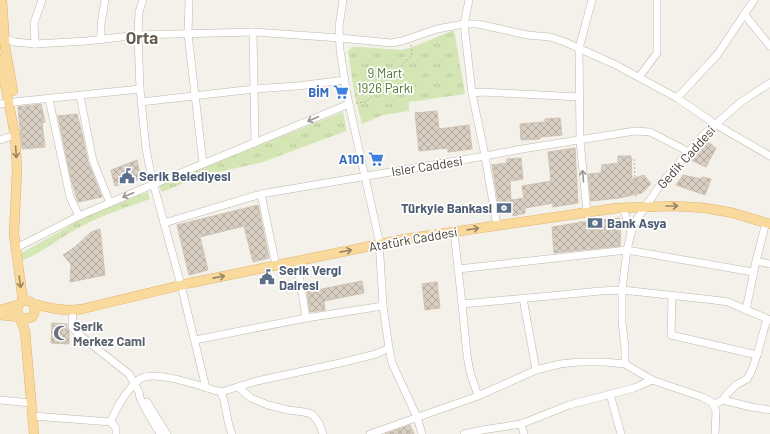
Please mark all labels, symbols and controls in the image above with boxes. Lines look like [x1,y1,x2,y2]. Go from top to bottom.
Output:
district label: Orta [126,27,158,47]
park label: 9 Mart 1926 Parkı [357,65,413,96]
supermarket icon: BİM [332,83,350,101]
place label: BİM [308,84,329,100]
one-way arrow [308,116,320,123]
street label: Gedik Caddesi [653,122,719,192]
one-way arrow [12,145,19,158]
supermarket icon: A101 [367,150,385,168]
place label: A101 [339,151,364,167]
street label: Isler Caddesi [390,152,464,180]
public building icon: Serik Belediyesi [118,167,136,185]
place label: Serik Belediyesi [139,168,231,184]
one-way arrow [579,170,587,183]
one-way arrow [123,192,135,200]
bank icon: Türkyie Bankasi [495,199,513,217]
place label: Türkyie Bankasi [401,200,492,216]
one-way arrow [665,202,678,210]
bank icon: Bank Asya [586,214,604,232]
place label: Bank Asya [607,215,666,231]
street label: Atatürk Caddesi [367,223,459,255]
one-way arrow [466,225,479,233]
one-way arrow [340,246,353,254]
place label: Serik Vergi Dairesi [279,262,341,293]
public building icon: Serik Vergi Dairesi [258,268,276,286]
one-way arrow [212,272,225,280]
one-way arrow [16,275,24,288]
place label: Serik Merkez Cami [73,318,145,349]
mosque icon: Serik Merkez Cami [52,324,70,342]

